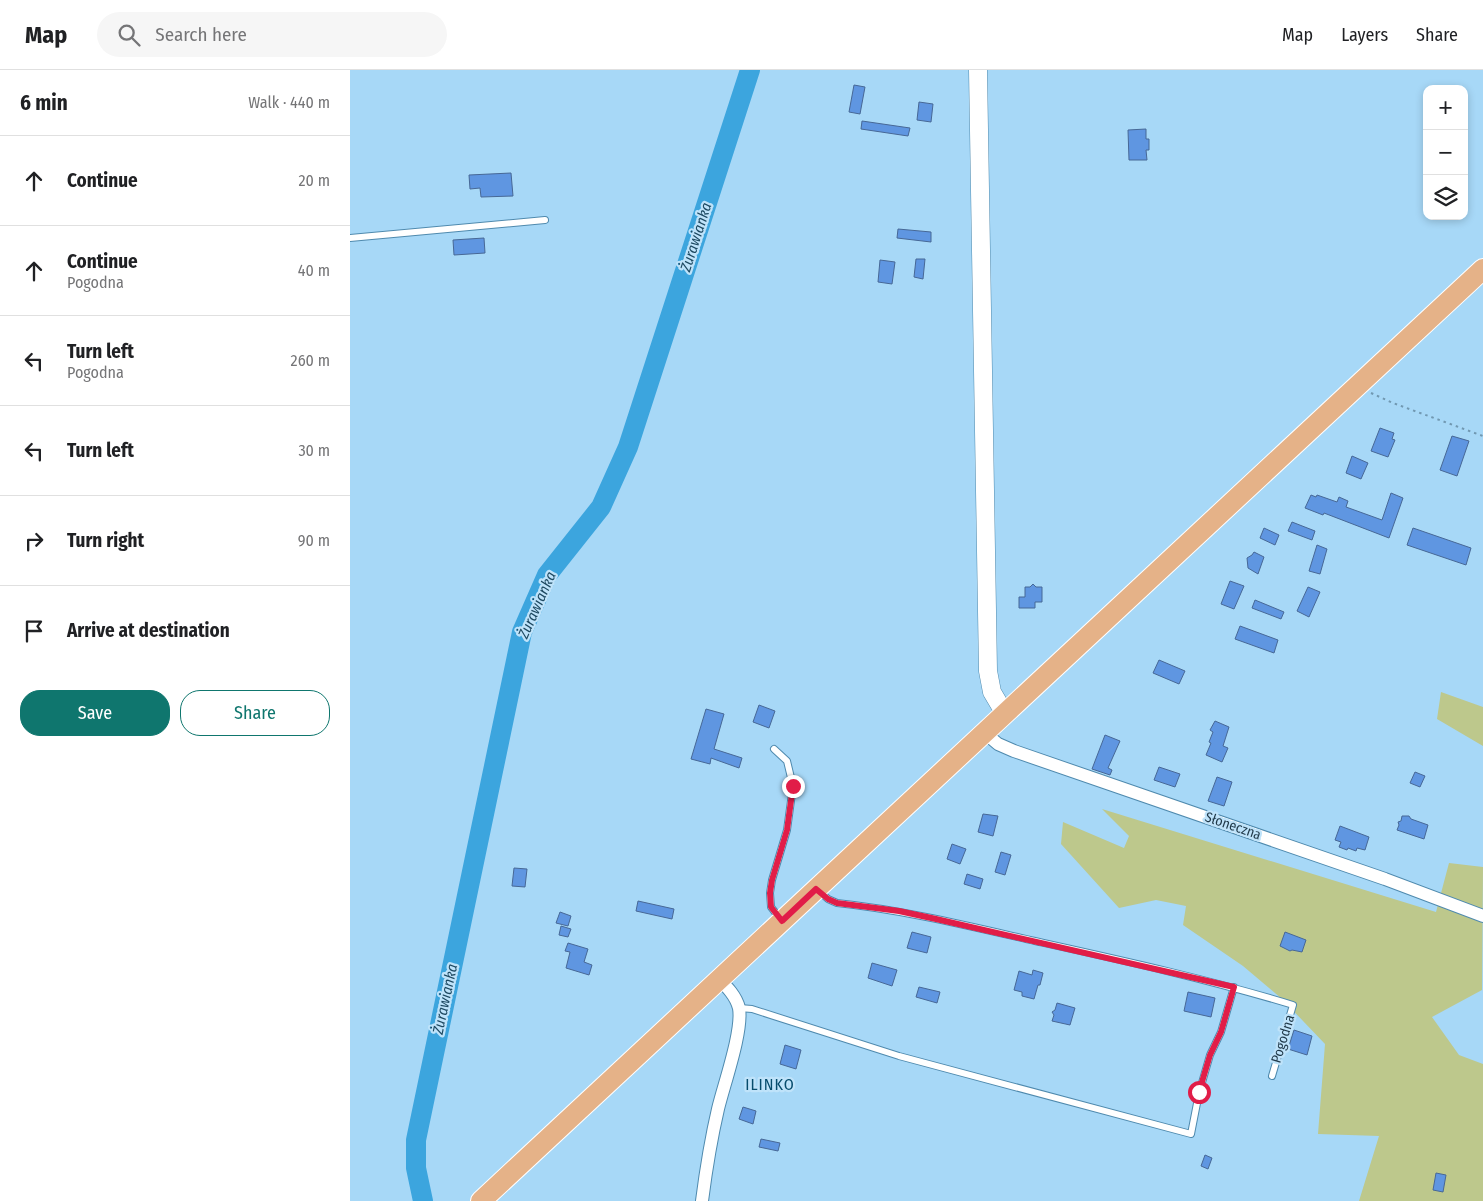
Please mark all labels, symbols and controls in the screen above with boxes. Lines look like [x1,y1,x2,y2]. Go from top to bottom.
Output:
search box [97,12,447,57]
text: Map [25,21,67,49]
icon: search [115,21,143,49]
text: Search here [155,23,247,46]
text: Map [1282,24,1313,46]
text: Layers [1341,24,1388,46]
text: Share [1416,24,1458,46]
map controls [1423,85,1468,220]
button: + [1423,85,1468,130]
text: 6 min [20,90,68,116]
text: Walk · 440 m [248,93,330,112]
button: − [1423,130,1468,175]
icon: ahead [20,167,48,195]
text: Continue [67,169,138,192]
text: 20 m [299,171,330,190]
button: layers [1423,175,1468,220]
water label: Żurawianka [676,200,716,275]
text: Continue [67,250,138,273]
icon: ahead [20,257,48,285]
text: 40 m [298,261,330,280]
text: Pogodna [67,273,124,292]
text: Turn left [67,340,134,363]
icon: left [20,347,48,375]
text: 260 m [291,351,330,370]
text: Pogodna [67,363,124,382]
icon: left [20,437,48,465]
text: Turn left [67,439,134,462]
text: 30 m [298,441,330,460]
icon: right [20,527,48,555]
text: Turn right [67,529,144,552]
text: 90 m [298,531,330,550]
water label: Żurawianka [514,569,560,642]
icon: arrive [20,617,48,645]
text: Arrive at destination [67,619,230,642]
button: Save [20,690,170,736]
button: Share [180,690,330,736]
route end [782,775,805,798]
street label: Słoneczna [1203,808,1263,844]
water label: Żurawianka [429,962,461,1037]
street label: Pogodna [1268,1013,1298,1065]
district label: ILINKO [745,1075,795,1094]
route start [1188,1081,1211,1104]

